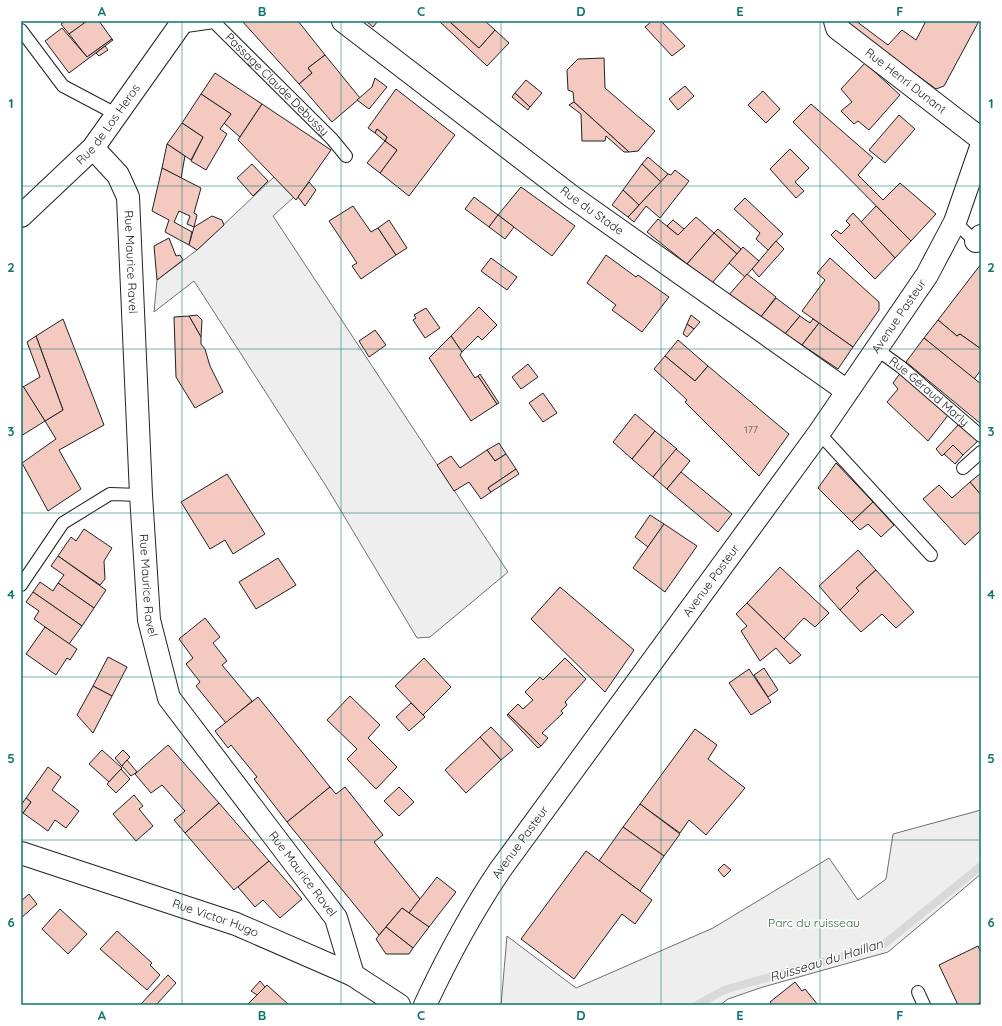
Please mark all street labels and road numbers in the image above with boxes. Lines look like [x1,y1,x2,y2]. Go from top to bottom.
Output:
street label: Passage Claude Debussy [222,30,332,139]
street label: Rue Henri Dunant [862,45,950,117]
street label: Rue de Los Heros [72,81,143,167]
street label: Rue du Stade [557,183,627,238]
street label: Rue Maurice Ravel [122,210,141,314]
street label: Avenue Pasteur [868,276,929,356]
street label: Rue Géraud Marly [886,353,972,429]
street label: Rue Maurice Ravel [137,534,161,638]
street label: Avenue Pasteur [679,541,743,620]
street label: Avenue Pasteur [488,802,552,881]
street label: Rue Maurice Ravel [266,828,340,919]
street label: Rue Victor Hugo [170,895,261,940]

